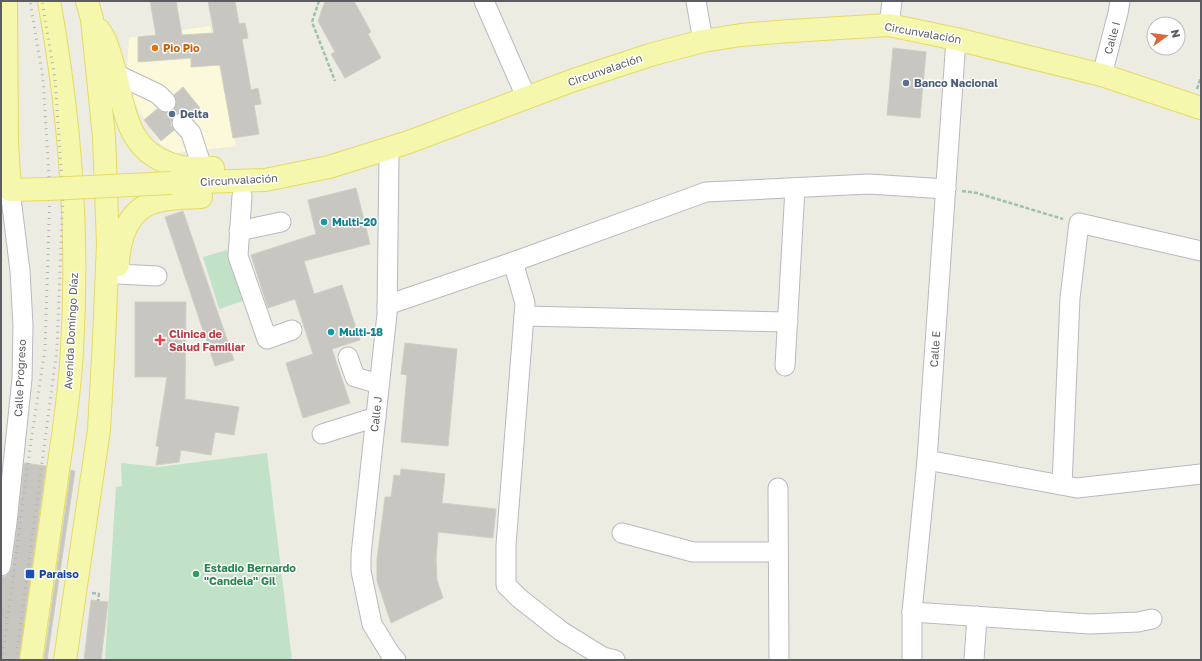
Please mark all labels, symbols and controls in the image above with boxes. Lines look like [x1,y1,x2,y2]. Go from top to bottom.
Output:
north arrow [1146,16,1186,56]
street label: Circunvalación [884,19,963,46]
street label: Calle I [1101,20,1122,56]
text: N [1169,28,1184,39]
place label: Pio Pio [163,41,200,54]
marker: Pio Pio [150,43,160,53]
street label: Circunvalación [566,51,644,88]
place label: Banco Nacional [914,76,998,89]
marker: Banco Nacional [901,78,911,88]
place label: Delta [180,107,209,120]
marker: Delta [167,109,177,119]
street label: Circunvalación [200,171,278,188]
place label: Multi-20 [332,215,377,228]
marker: Multi-20 [319,217,329,227]
street label: Avenida Domingo Díaz [61,272,80,390]
place label: Multi-18 [339,325,383,338]
place label: Clinica de Salud Familiar [169,327,246,353]
marker: Multi-18 [326,327,336,337]
street label: Calle E [927,330,942,368]
marker: Clinica de Salud Familiar [154,334,166,346]
street label: Calle Progreso [11,339,28,417]
street label: Calle J [367,395,384,432]
place label: Estadio Bernardo "Candela" Gil [204,561,296,587]
place label: Paraiso [39,567,79,580]
marker: Paraiso [24,568,36,580]
marker: Estadio Bernardo "Candela" Gil [191,569,201,579]

